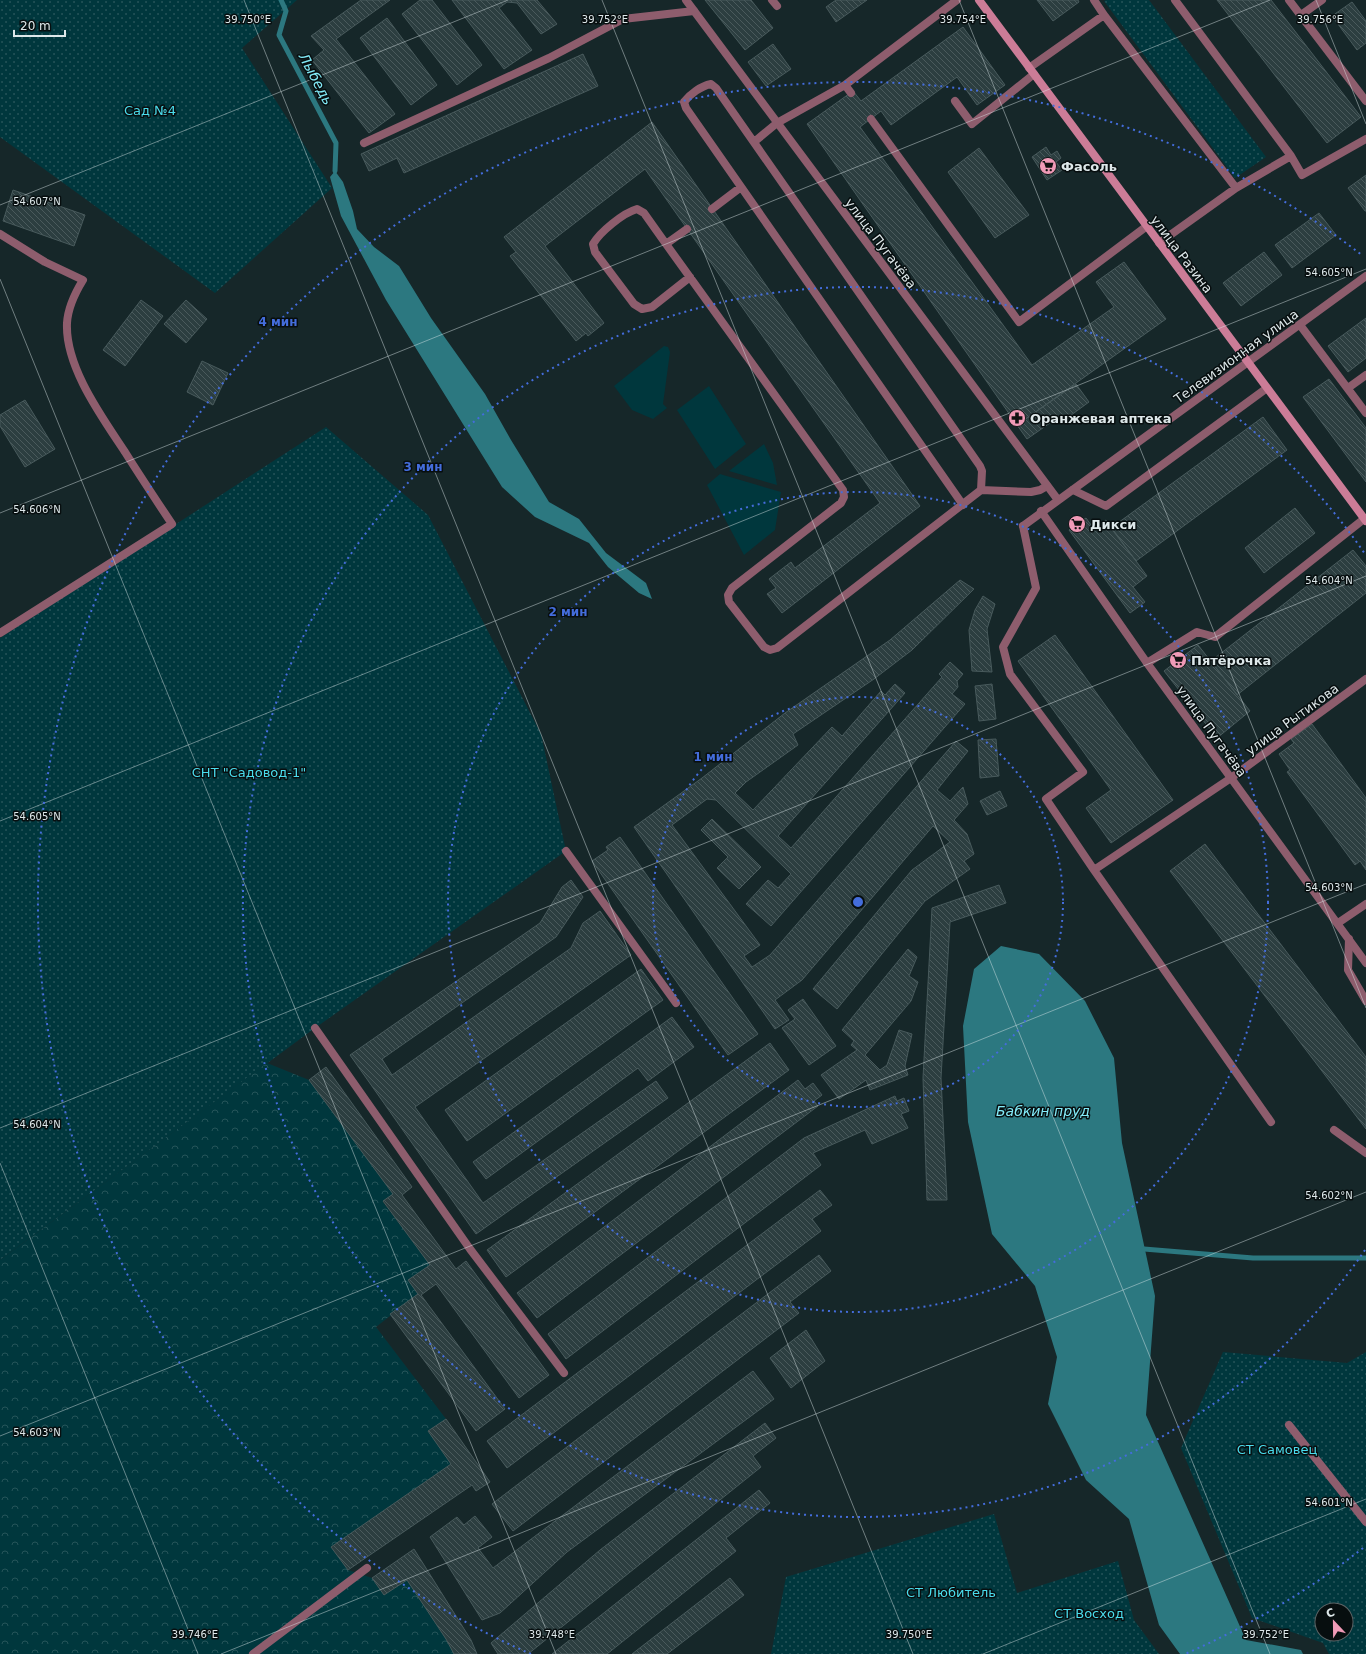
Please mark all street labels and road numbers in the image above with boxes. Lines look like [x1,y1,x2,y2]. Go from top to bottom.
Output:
street label: улица Пугачёва [842,195,919,291]
street label: улица Разина [1148,213,1216,296]
street label: Телевизионная улица [1170,306,1301,407]
street label: улица Рытикова [1243,681,1342,758]
street label: улица Пугачёва [1173,683,1250,780]

